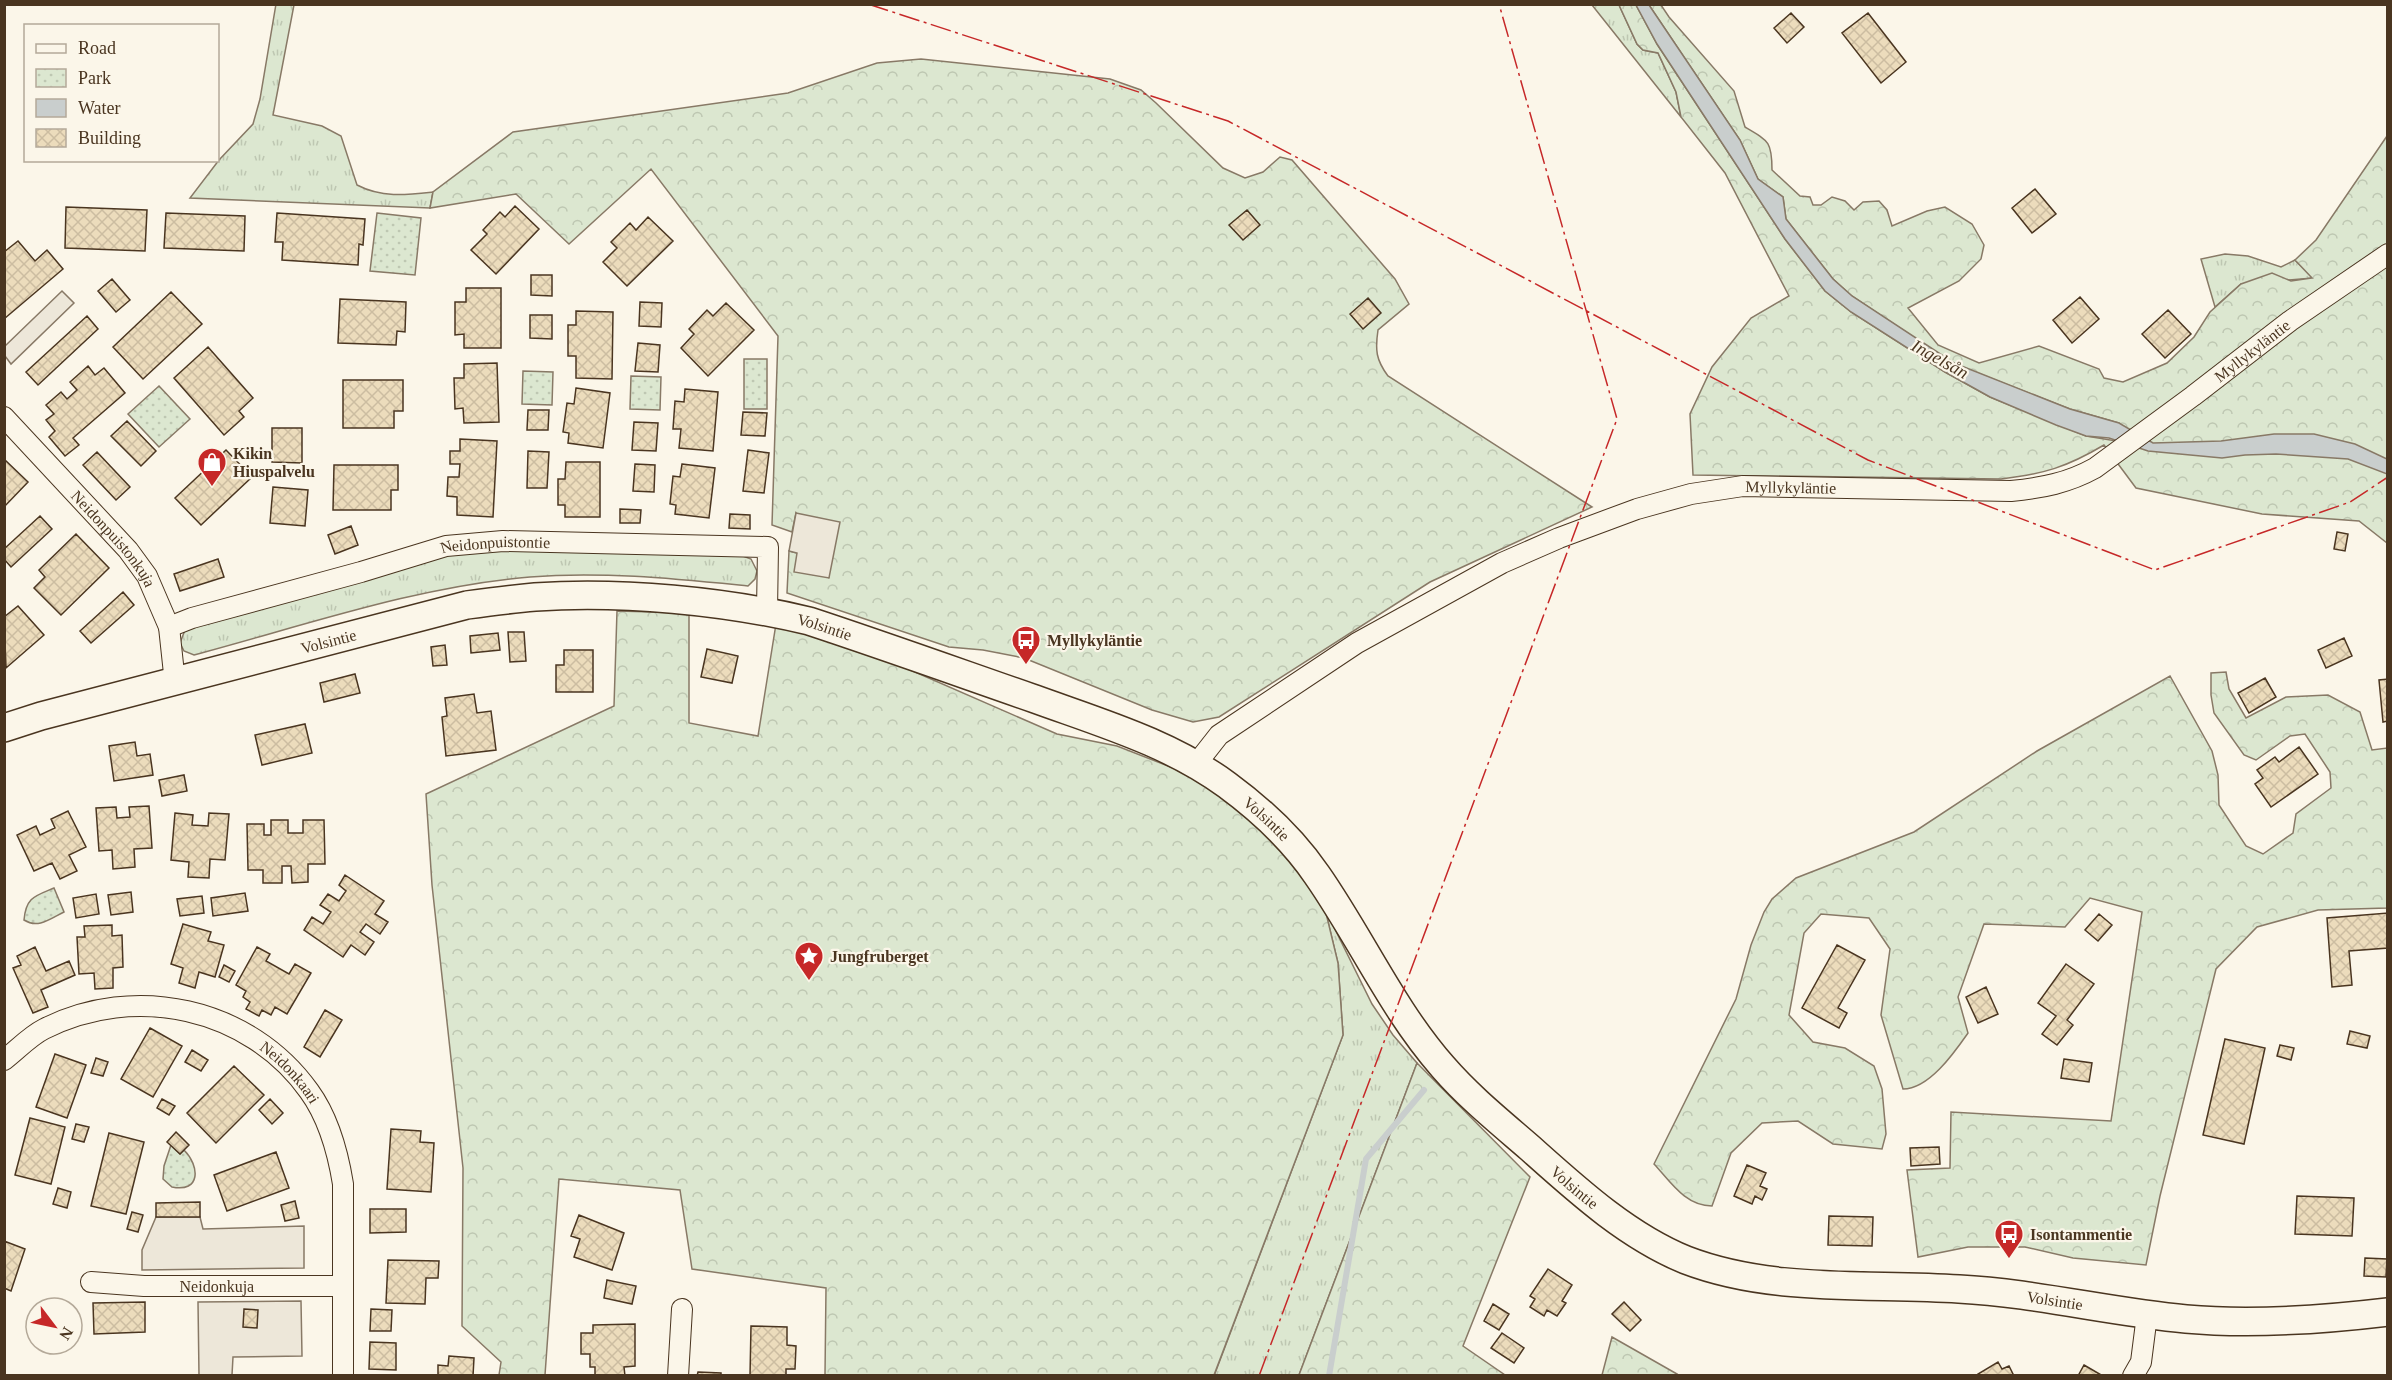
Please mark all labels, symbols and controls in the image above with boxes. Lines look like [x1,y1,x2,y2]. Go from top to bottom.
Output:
legend [24,24,219,162]
text: Road [78,38,116,58]
text: Park [78,68,111,88]
text: Water [78,98,121,118]
text: Building [78,128,141,148]
street label: Myllykyläntie [2211,316,2293,385]
water label: Ingelsån [1907,335,1972,383]
place label: Kikin Hiuspalvelu [233,445,315,481]
shop icon: Kikin Hiuspalvelu [196,446,228,488]
street label: Myllykyläntie [1745,478,1836,497]
street label: Neidonpuistonkuja [68,487,159,590]
street label: Neidonpuistontie [438,533,550,556]
street label: Volsintie [796,611,854,644]
bus stop icon: Myllykyläntie [1010,624,1042,666]
street label: Volsintie [299,626,358,657]
place label: Myllykyläntie [1047,632,1142,650]
street label: Volsintie [1240,793,1293,844]
place icon: Jungfruberget [793,940,825,982]
place label: Jungfruberget [830,948,929,966]
street label: Neidonkaari [257,1038,323,1107]
street label: Volsintie [1547,1163,1601,1212]
bus stop icon: Isontammentie [1993,1218,2025,1260]
place label: Isontammentie [2030,1226,2132,1243]
street label: Neidonkuja [180,1278,254,1296]
street label: Volsintie [2026,1288,2084,1313]
north arrow [24,1296,84,1356]
text: N [56,1324,77,1343]

